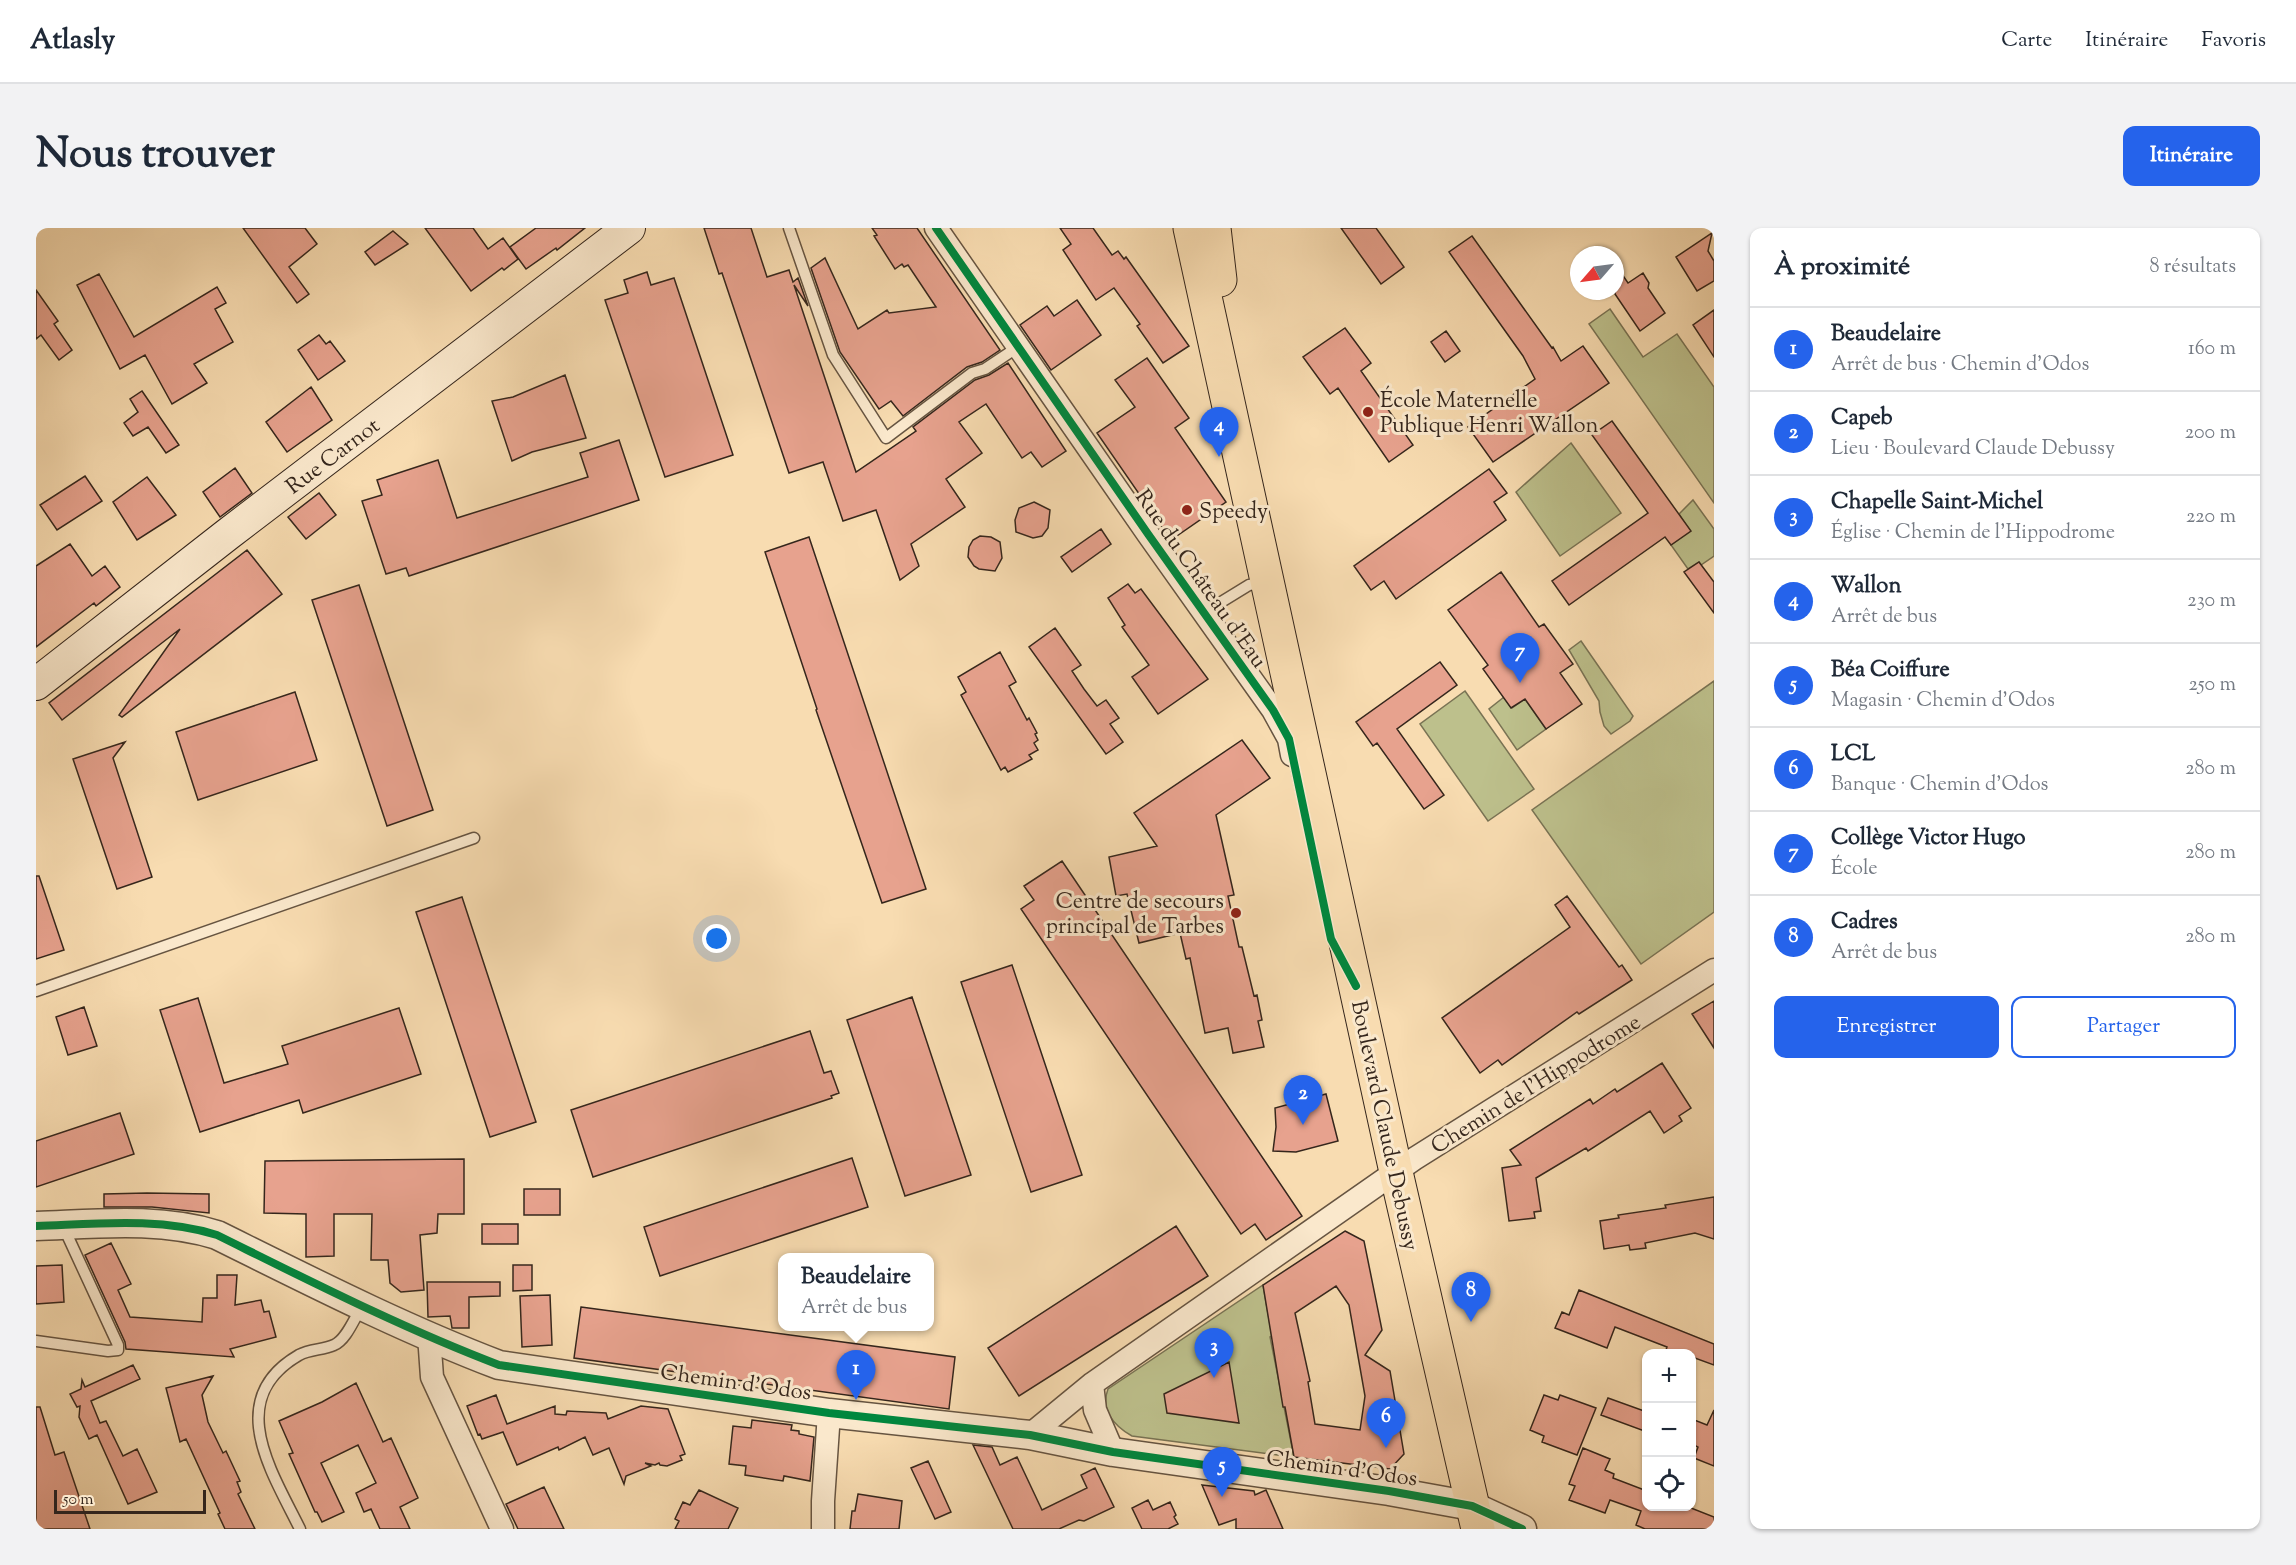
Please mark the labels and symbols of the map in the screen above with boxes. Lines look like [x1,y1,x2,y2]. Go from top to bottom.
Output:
north arrow [1570,246,1624,300]
place label: École Maternelle Publique Henri Wallon [1380,385,1598,443]
marker: École Maternelle Publique Henri Wallon [1361,405,1375,419]
pin: 4 [1200,408,1238,457]
street label: Rue Carnot [280,411,388,503]
street label: Rue du Château d'Eau [1126,484,1274,676]
place label: Speedy [1199,497,1268,529]
marker: Speedy [1180,503,1194,517]
pin: 7 [1500,634,1540,683]
place label: Centre de secours principal de Tarbes [1046,887,1224,944]
marker: Centre de secours principal de Tarbes [1229,906,1243,920]
your location [702,924,731,953]
street label: Boulevard Claude Debussy [1341,998,1425,1254]
street label: Chemin de l'Hippodrome [1425,1008,1648,1163]
pin: 2 [1284,1076,1322,1125]
pin: 8 [1452,1272,1490,1322]
pin: 3 [1194,1328,1234,1378]
pin: 1 [836,1350,876,1400]
street label: Chemin d'Odos [658,1358,813,1410]
pin: 6 [1366,1398,1406,1448]
street label: Chemin d'Odos [1264,1444,1419,1496]
pin: 5 [1202,1448,1242,1497]
scale bar [54,1487,206,1514]

